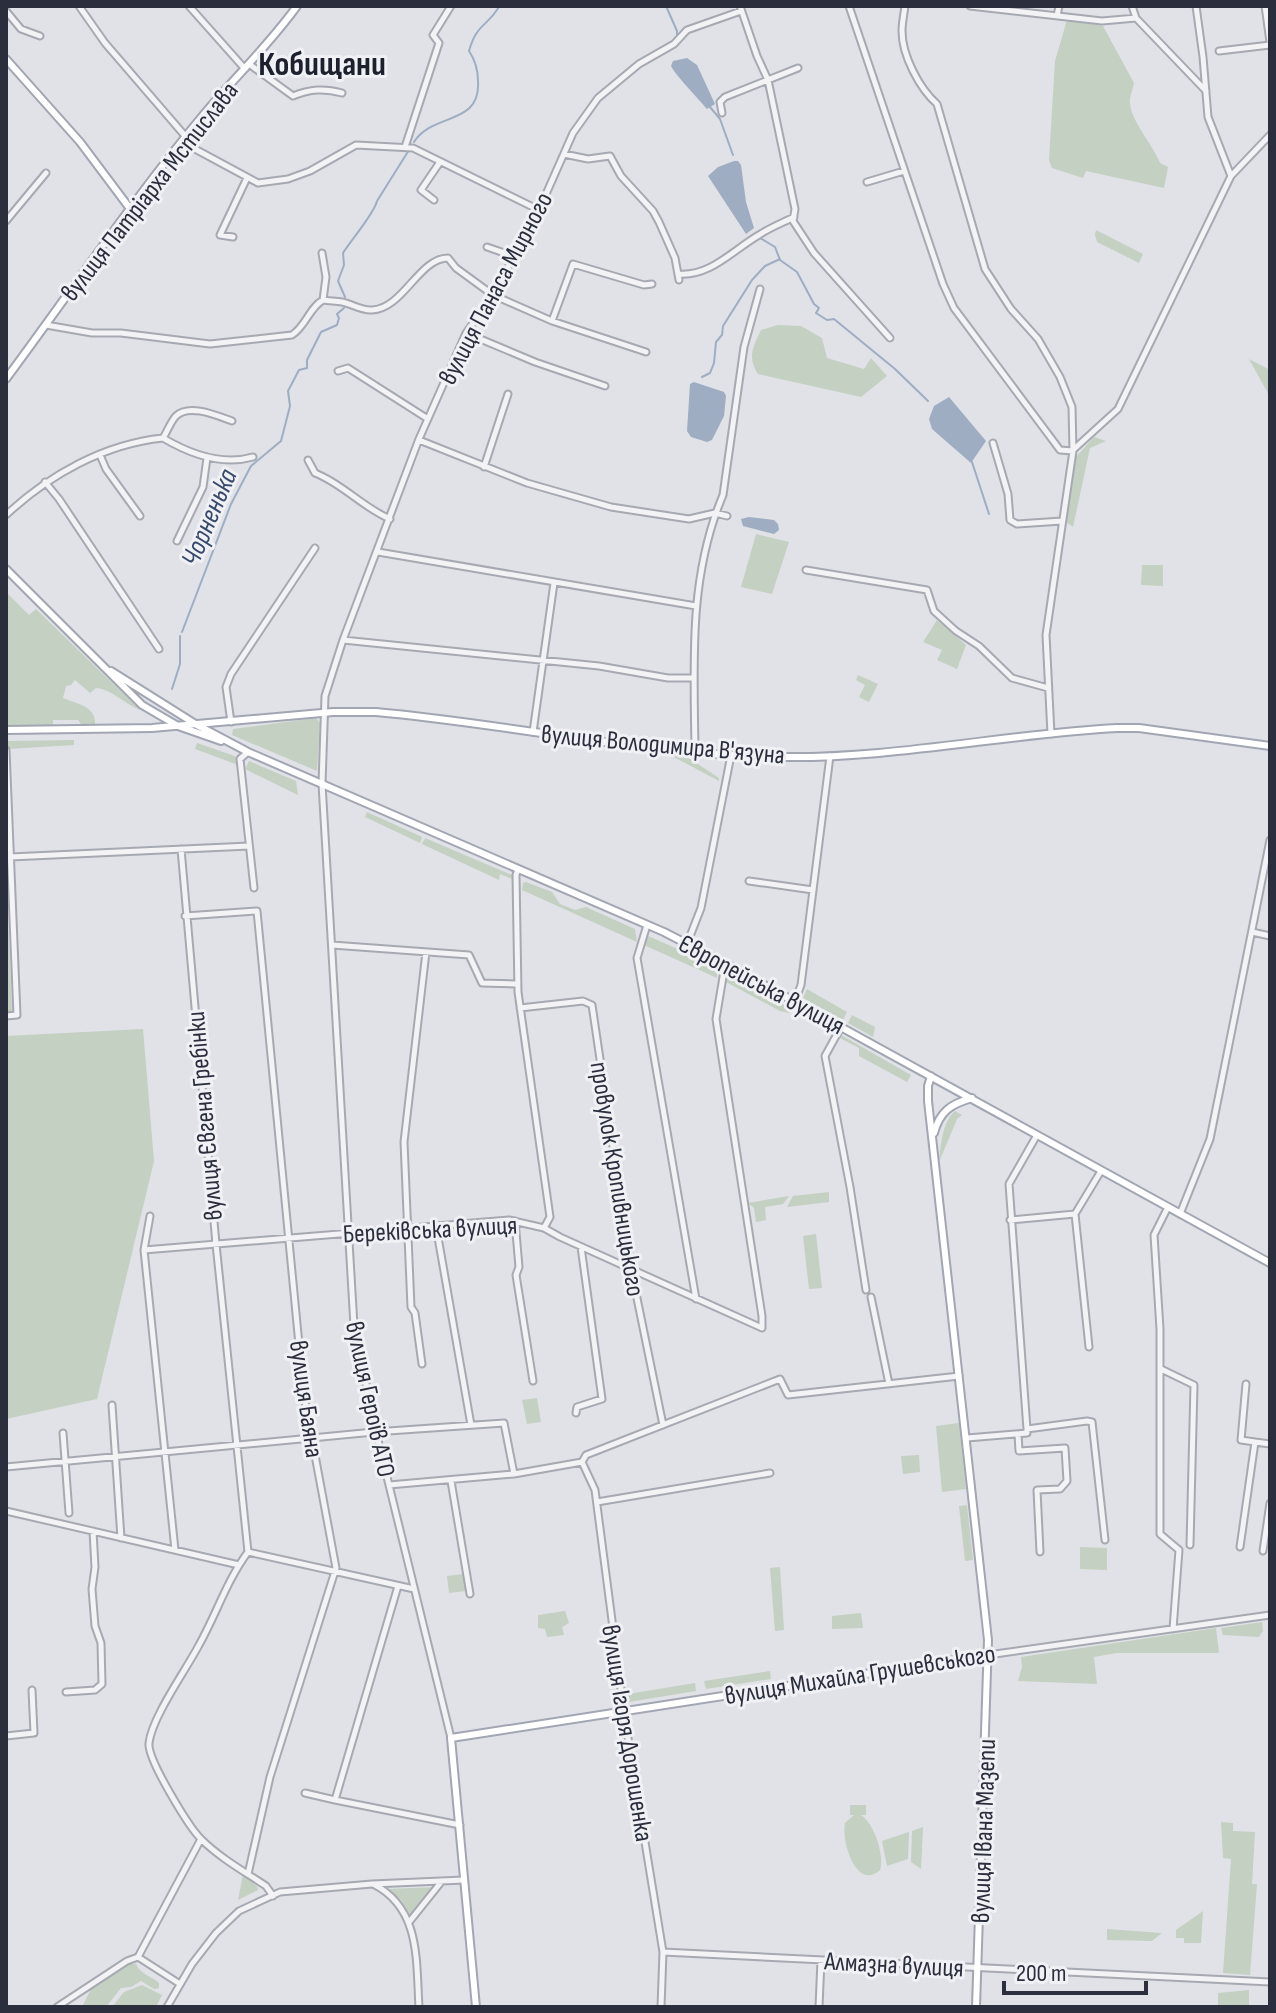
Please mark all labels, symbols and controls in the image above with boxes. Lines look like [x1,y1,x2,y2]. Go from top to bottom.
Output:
district label: Кобищани [258,44,386,85]
street label: вулиця Патріарха Мстислава [55,76,245,308]
street label: вулиця Панаса Мирного [433,187,560,390]
water label: Чорненька [174,463,245,571]
street label: вулиця Володимира В'язуна [540,719,786,772]
street label: Європейська вулиця [673,929,849,1042]
street label: вулиця Євгена Гребінки [181,1010,230,1222]
street label: провулок Кропивницького [583,1060,650,1299]
street label: Береківська вулиця [342,1210,518,1251]
street label: вулиця Героїв АТО [338,1319,401,1480]
street label: вулиця Баяна [282,1339,329,1460]
street label: вулиця Ігоря Дорошенка [594,1623,659,1844]
street label: вулиця Михайла Грушевського [723,1639,998,1712]
street label: вулиця Івана Мазепи [966,1738,1003,1924]
scale bar [1004,1945,1146,1995]
street label: Алмазна вулиця [823,1946,964,1985]
text: 200 m [1016,1959,1067,1988]

